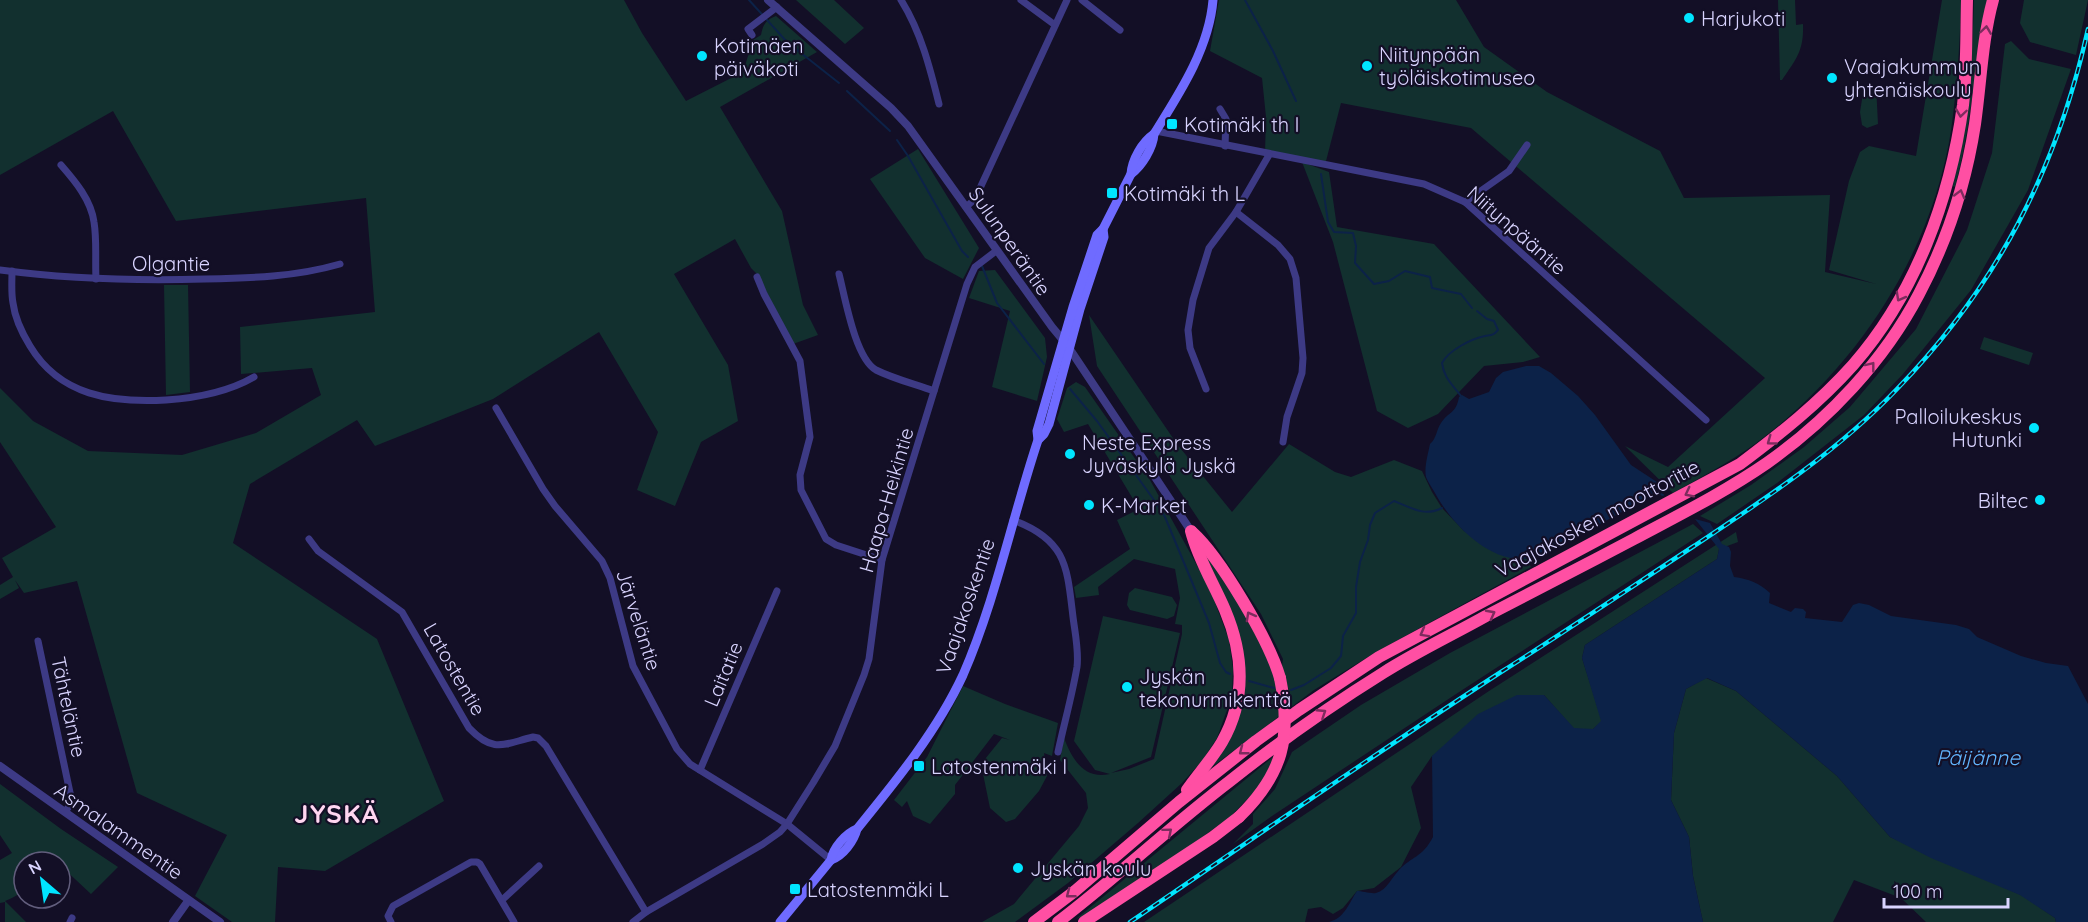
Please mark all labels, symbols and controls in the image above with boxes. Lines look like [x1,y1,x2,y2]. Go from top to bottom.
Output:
place label: Harjukoti [1701,6,1785,31]
marker: Harjukoti [1682,11,1696,25]
one-way arrow [1980,25,1992,35]
place label: Kotimäen päiväkoti [714,33,803,81]
place label: Niitynpään työläiskotimuseo [1379,42,1535,90]
marker: Kotimäen päiväkoti [695,49,709,63]
place label: Vaajakummun yhtenäiskoulu [1844,54,1980,102]
marker: Niitynpään työläiskotimuseo [1360,59,1374,73]
marker: Vaajakummun yhtenäiskoulu [1825,71,1839,85]
one-way arrow [1956,109,1968,118]
place label: Kotimäki th I [1184,112,1300,137]
marker: Kotimäki th I [1165,117,1179,131]
street label: Niitynpääntie [1462,180,1572,280]
place label: Kotimäki th L [1124,181,1246,206]
street label: Sulunperäntie [963,182,1057,300]
marker: Kotimäki th L [1105,186,1119,200]
one-way arrow [1952,189,1965,199]
street label: Olgantie [132,251,210,276]
one-way arrow [1896,291,1907,301]
one-way arrow [1863,362,1874,373]
place label: Palloilukeskus Hutunki [1895,404,2022,452]
marker: Palloilukeskus Hutunki [2027,421,2041,435]
street label: Haapa-Heikintie [853,425,919,575]
place label: Neste Express Jyväskylä Jyskä [1082,430,1236,478]
one-way arrow [1766,434,1777,445]
marker: Neste Express Jyväskylä Jyskä [1063,447,1077,461]
street label: Vaajakosken moottoritie [1491,454,1703,582]
one-way arrow [1684,485,1695,497]
place label: Biltec [1978,488,2028,513]
place label: K-Market [1101,493,1187,518]
marker: Biltec [2033,493,2047,507]
marker: K-Market [1082,498,1096,512]
street label: Vaajakoskentie [930,535,1000,677]
street label: Järveläntie [611,566,667,674]
one-way arrow [1484,610,1495,621]
one-way arrow [1246,612,1258,622]
street label: Latostentie [418,618,492,720]
one-way arrow [1419,626,1430,637]
street label: Laitatie [698,638,748,710]
street label: Tähteläntie [46,654,92,760]
place label: Jyskän tekonurmikenttä [1139,664,1291,712]
marker: Jyskän tekonurmikenttä [1120,680,1134,694]
one-way arrow [1316,709,1327,720]
one-way arrow [1239,744,1250,755]
water label: Päijänne [1936,744,2021,770]
place label: Latostenmäki I [931,754,1067,779]
marker: Latostenmäki I [912,759,926,773]
street label: Asmalammentie [50,777,188,885]
district label: JYSKÄ [294,797,380,830]
one-way arrow [1161,828,1172,839]
north arrow [12,850,72,910]
text: N [25,855,45,878]
place label: Jyskän koulu [1030,856,1151,881]
marker: Jyskän koulu [1011,861,1025,875]
scale bar [1884,871,2008,909]
place label: Latostenmäki L [807,877,949,902]
text: 100 m [1893,880,1942,903]
marker: Latostenmäki L [788,882,802,896]
one-way arrow [1066,887,1077,898]

